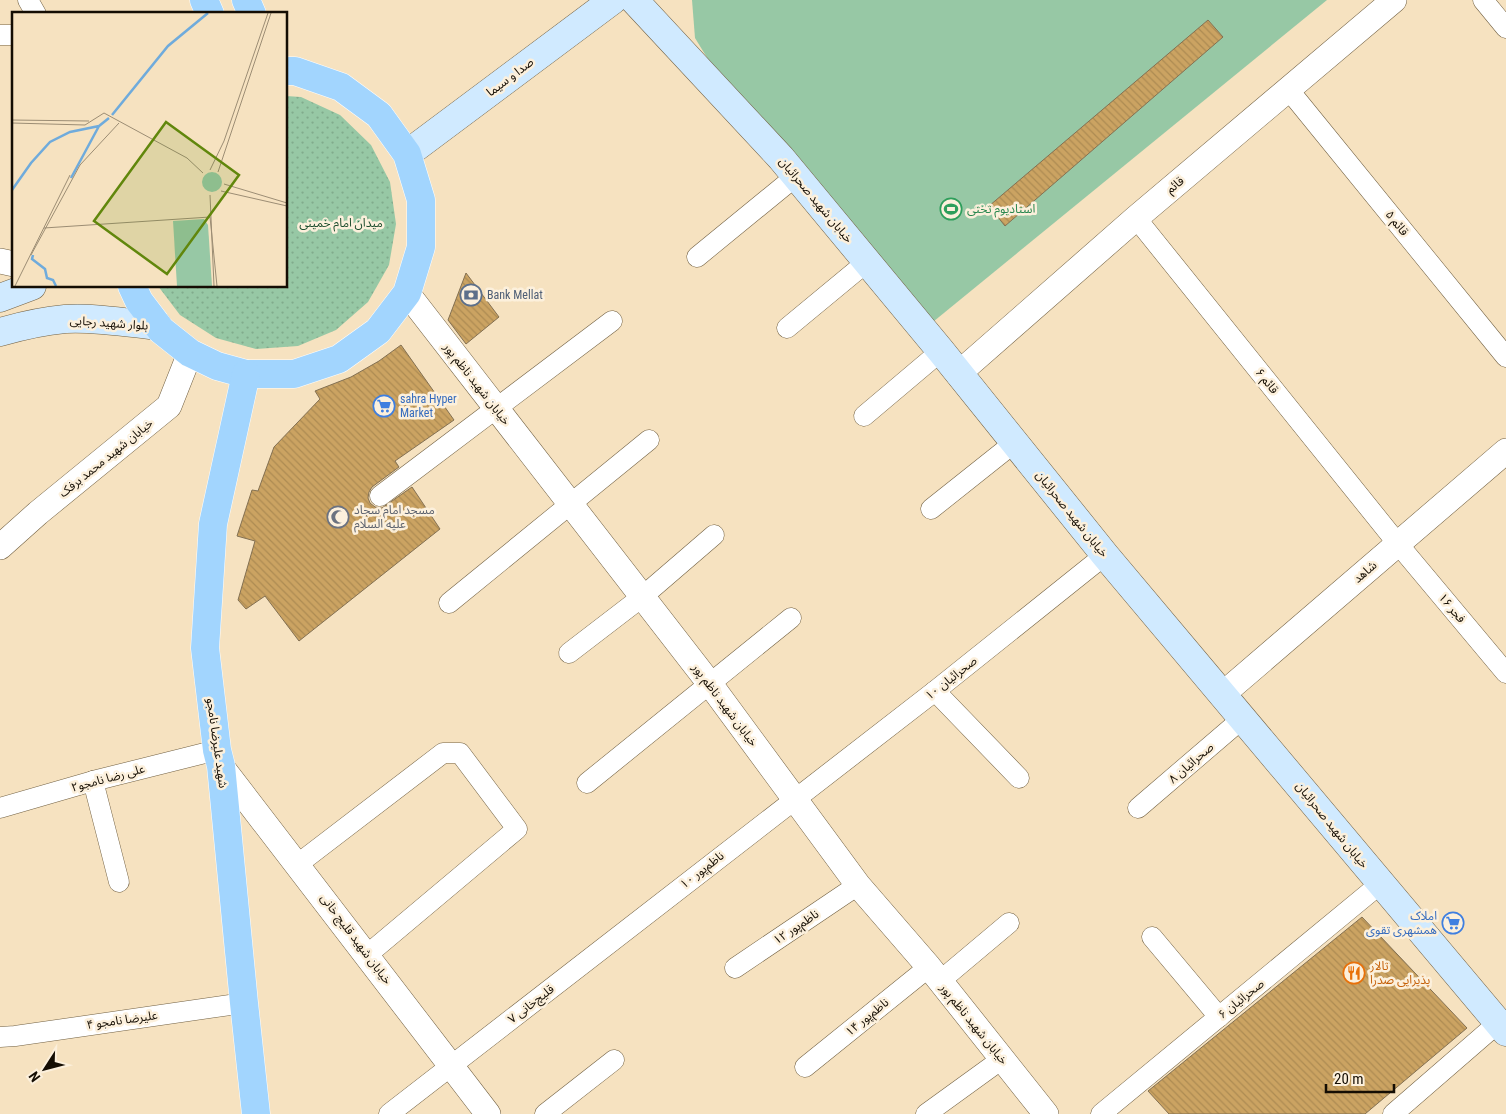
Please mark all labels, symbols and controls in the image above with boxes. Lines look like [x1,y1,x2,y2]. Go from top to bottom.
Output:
inset map [12,12,288,288]
street label: صدا و سیما [484,55,536,99]
street label: خیابان شهید صحرائیان [776,154,856,246]
street label: قائم [1163,174,1188,198]
sports icon: استادیوم تختی [939,197,963,221]
place label: استادیوم تختی [967,202,1035,218]
street label: قائم ۵ [1381,208,1411,240]
park label: میدان امام خمینی [299,216,383,232]
bank icon: Bank Mellat [459,283,483,307]
place label: Bank Mellat [487,288,543,302]
street label: بلوار شهید رجایی [69,313,149,333]
street label: خیابان شهید ناظم پور [439,340,513,429]
street label: قائم ۶ [1251,366,1281,398]
place label: sahra Hyper Market [400,392,457,420]
supermarket icon: sahra Hyper Market [372,394,396,418]
street label: خیابان شهید محمد برفک [56,416,156,500]
street label: خیابان شهید صحرائیان [1033,468,1111,560]
place label: مسجد امام سجاد علیه السلام [354,503,435,533]
mosque icon: مسجد امام سجاد علیه السلام [326,505,350,529]
street label: شاهد [1351,558,1379,586]
street label: فجر ۱۶ [1436,590,1468,626]
street label: صحرائیان ۱۰ [922,653,980,703]
street label: خیابان شهید ناظم پور [687,660,761,750]
street label: شهید علیرضا نامجو [204,697,230,789]
street label: صحرائیان ۸ [1166,740,1216,786]
street label: علی رضا نامجو۲ [70,761,146,795]
street label: خیابان شهید صحرائیان [1293,779,1371,871]
street label: ناظم‌پور ۱۰ [677,849,728,893]
street label: خیابان شهید قلیچ خانی [316,891,394,988]
street label: ناظم‌پور ۱۲ [771,907,822,949]
place label: املاک همشهری تقوی [1366,909,1437,937]
supermarket icon: املاک همشهری تقوی [1441,911,1465,935]
place label: تالار پذیرایی صدرا [1369,959,1430,988]
restaurant icon: تالار پذیرایی صدرا [1342,961,1366,985]
street label: صحرائیان ۶ [1215,976,1267,1022]
street label: خیابان شهید ناظم پور [935,980,1011,1068]
street label: قلیچ‌خانی ۷ [505,982,558,1028]
street label: ناظم‌پور ۱۴ [842,995,893,1040]
street label: علیرضا نامجو ۴ [86,1008,158,1032]
north arrow [20,1044,70,1094]
scale bar [1326,1062,1394,1094]
text: N [25,1068,43,1085]
text: 20 m [1334,1070,1364,1088]

